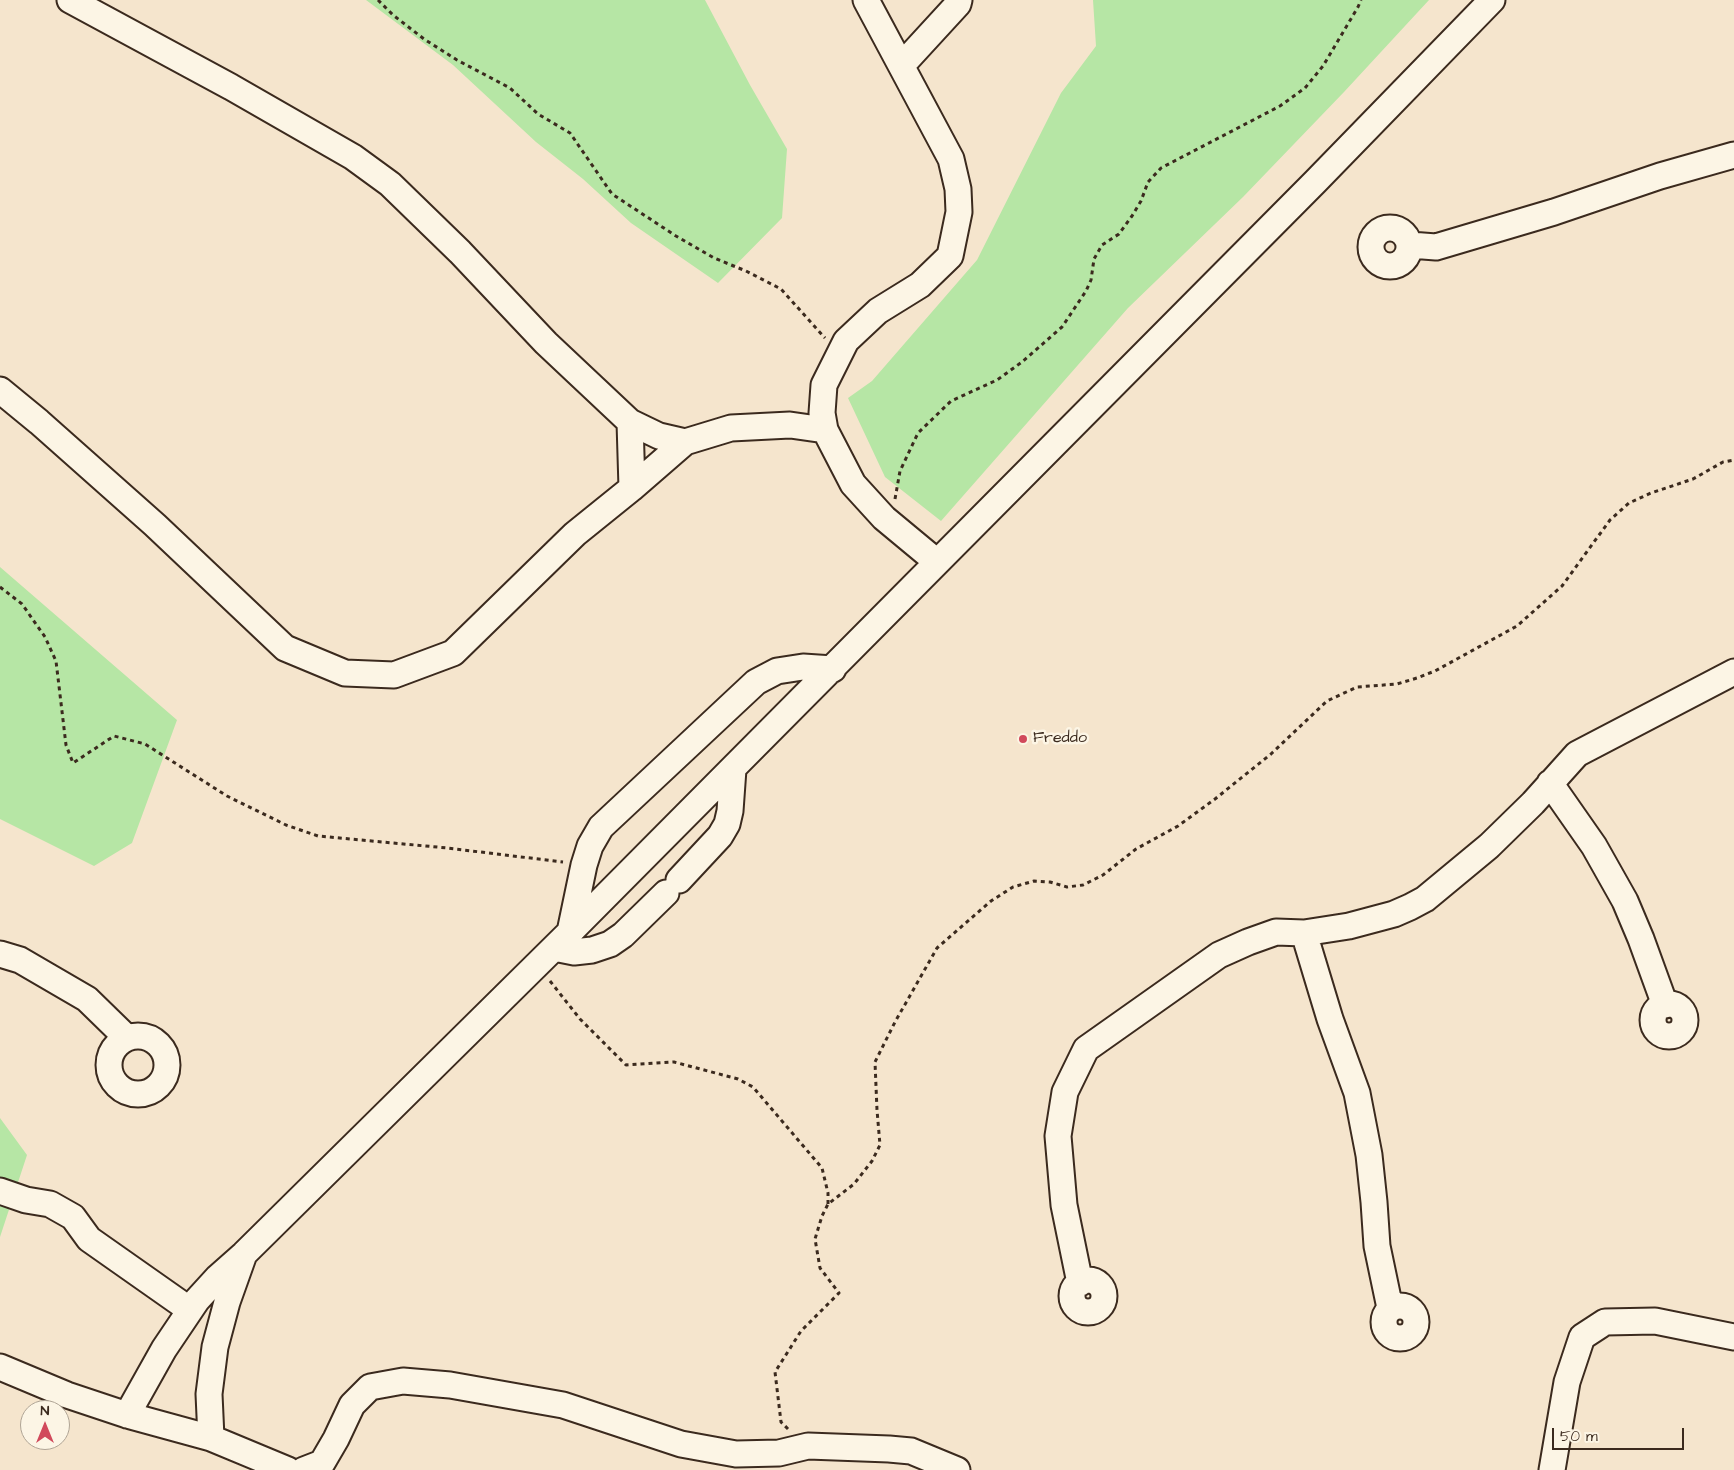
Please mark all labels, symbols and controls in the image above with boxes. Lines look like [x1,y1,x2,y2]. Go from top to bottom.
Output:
place label: Freddo [1033,729,1087,749]
marker: Freddo [1017,733,1029,745]
north arrow [20,1400,70,1450]
text: N [41,1401,49,1421]
scale bar [1554,1418,1686,1450]
text: 50 m [1560,1426,1598,1447]

